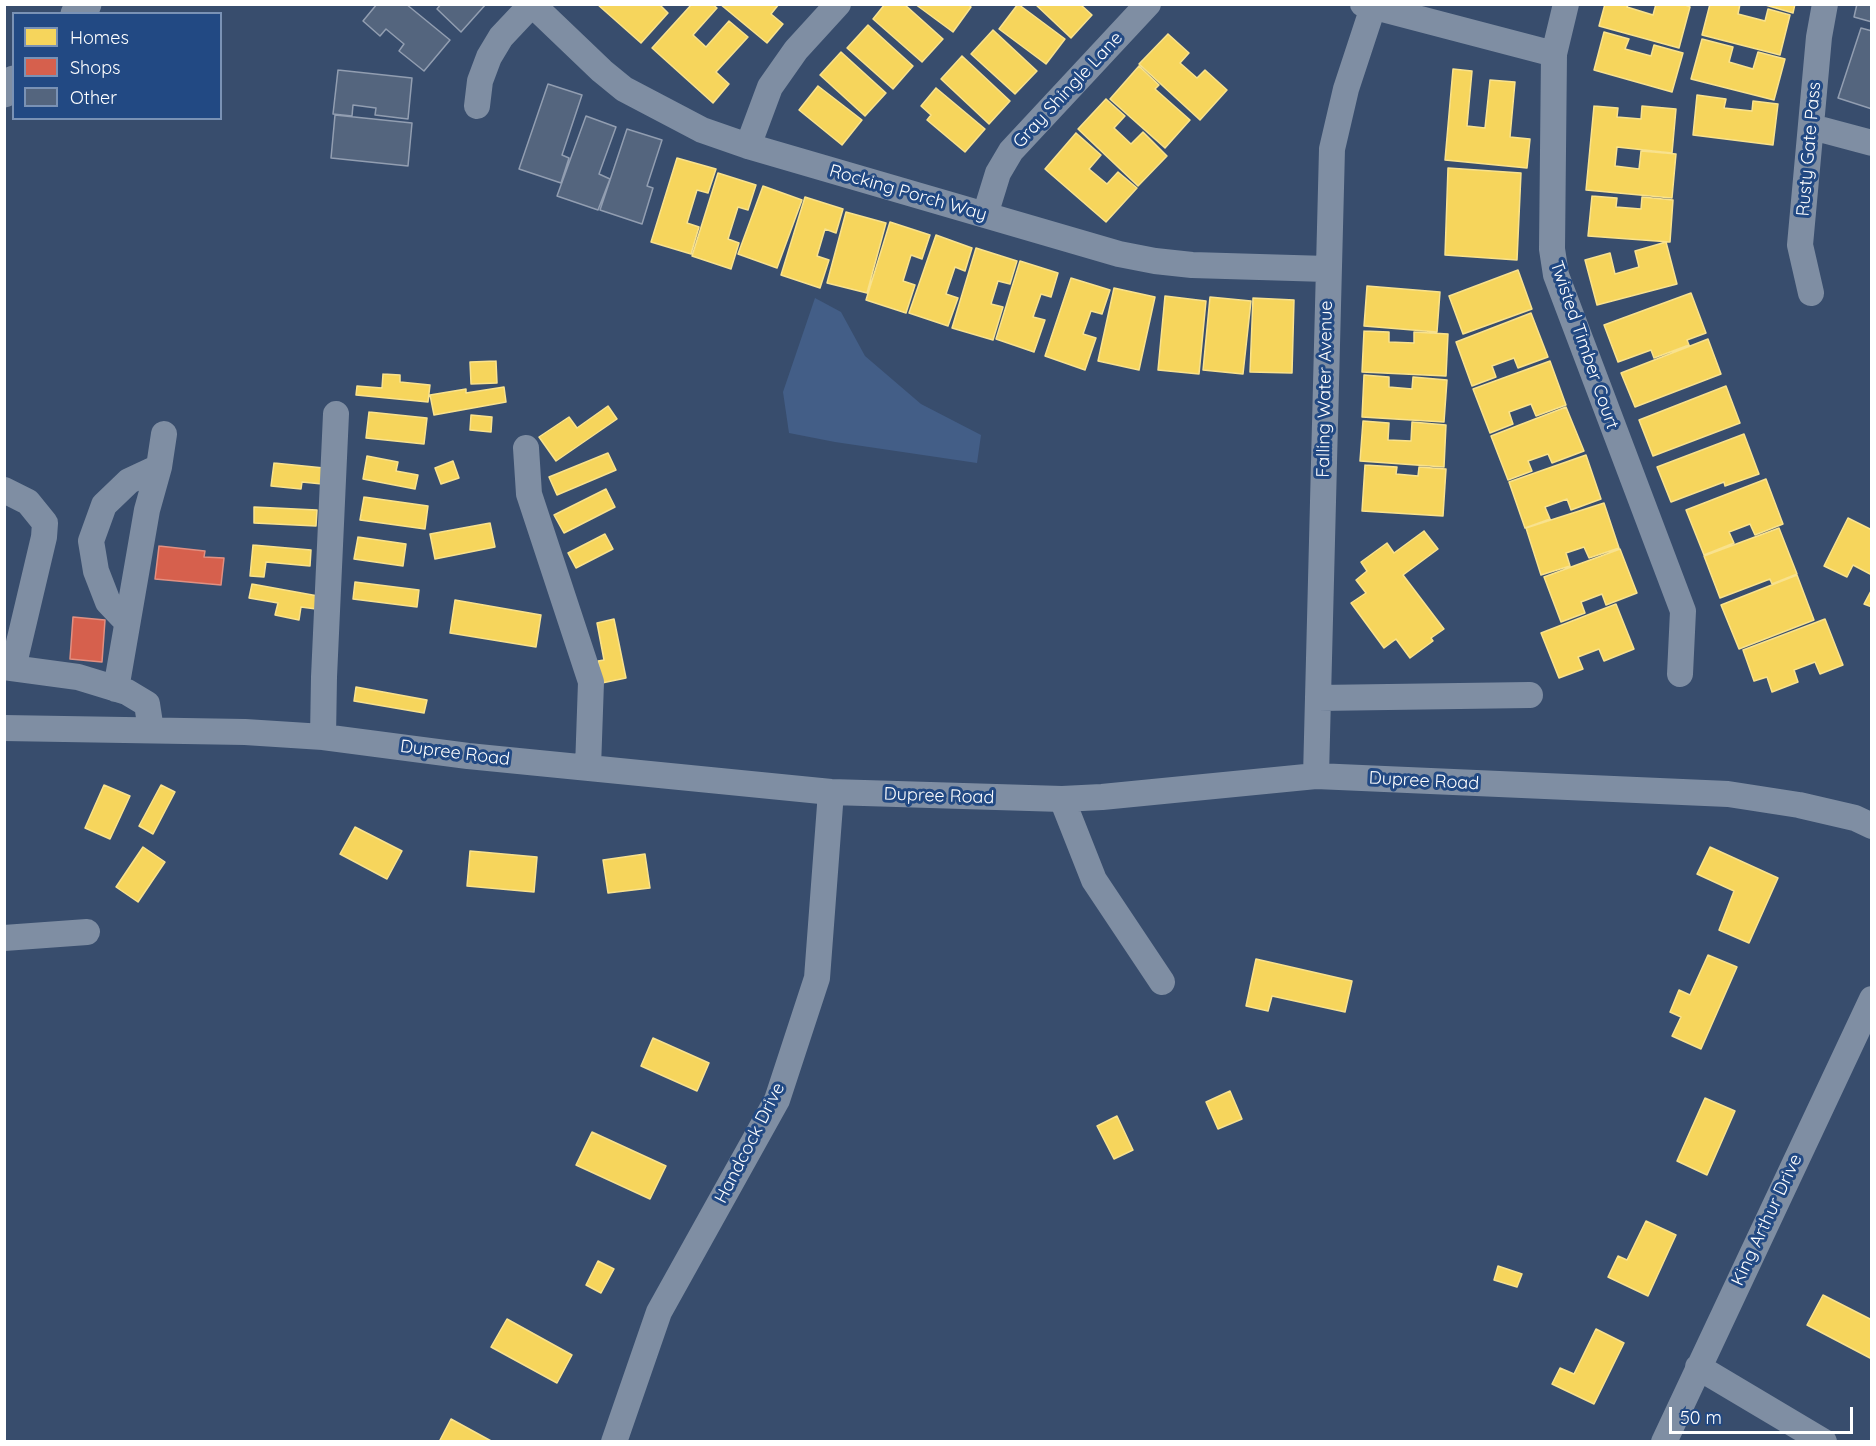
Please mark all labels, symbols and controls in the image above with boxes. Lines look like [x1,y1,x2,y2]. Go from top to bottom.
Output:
legend [12,12,222,120]
text: Homes [70,26,129,49]
street label: Gray Shingle Lane [1009,27,1127,153]
text: Shops [70,56,121,79]
street label: Rusty Gate Pass [1792,81,1826,217]
text: Other [70,86,117,109]
street label: Rocking Porch Way [827,160,989,226]
street label: Twisted Timber Court [1545,258,1623,432]
street label: Falling Water Avenue [1313,300,1337,478]
street label: Dupree Road [399,736,511,770]
street label: Dupree Road [1368,767,1480,795]
street label: Dupree Road [883,783,995,809]
street label: Handcock Drive [710,1079,790,1207]
street label: King Arthur Drive [1727,1151,1807,1289]
scale bar [1672,1395,1856,1433]
text: 50 m [1680,1406,1722,1429]

